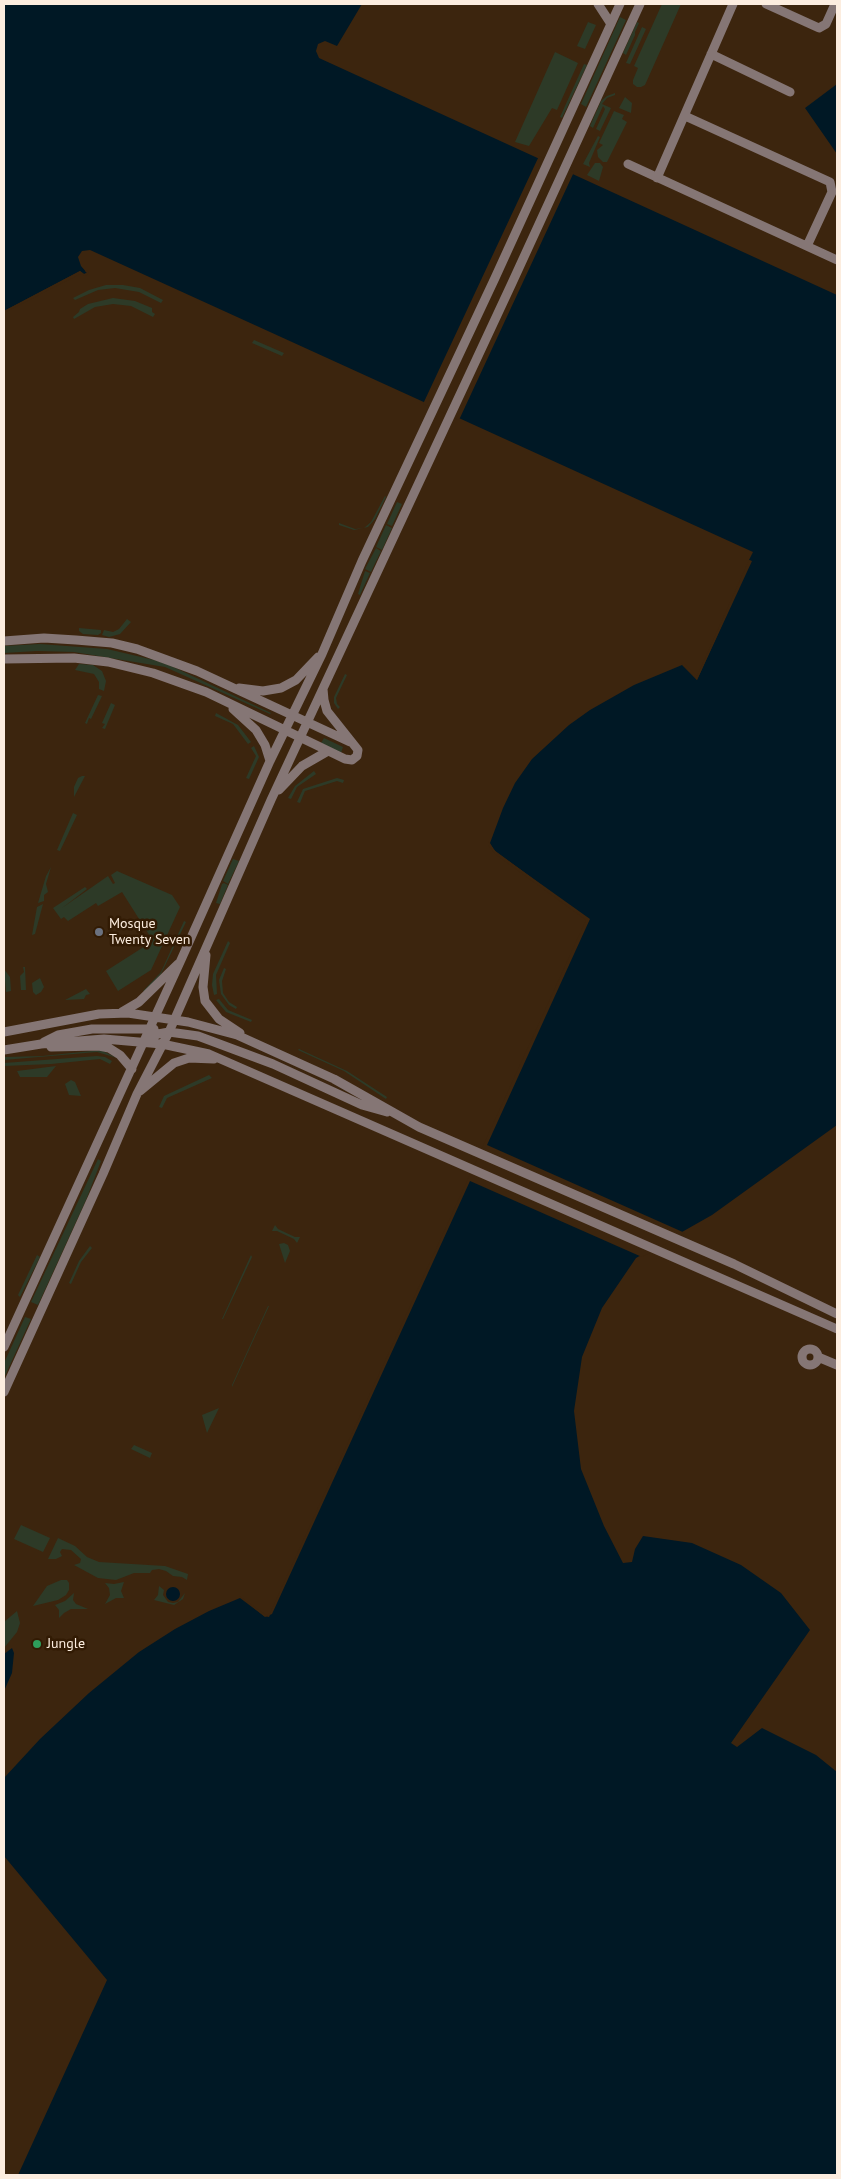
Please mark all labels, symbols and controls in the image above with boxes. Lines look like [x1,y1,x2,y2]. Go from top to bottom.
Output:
place label: Mosque Twenty Seven [109,916,190,949]
marker: Mosque Twenty Seven [93,926,105,938]
place label: Jungle [47,1636,85,1652]
marker: Jungle [31,1638,43,1650]

